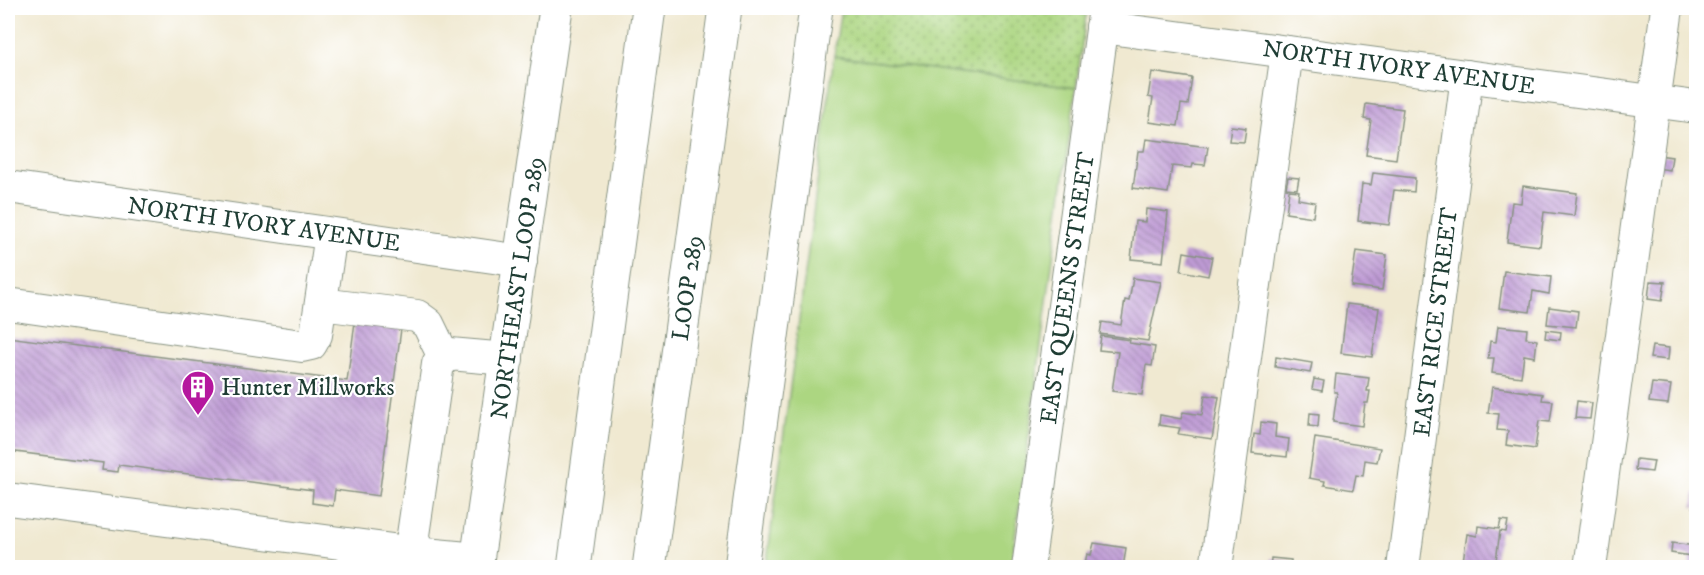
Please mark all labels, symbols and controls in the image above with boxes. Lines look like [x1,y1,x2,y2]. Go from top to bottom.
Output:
street label: NORTH IVORY AVENUE [1261,34,1537,102]
street label: EAST QUEENS STREET [1034,150,1102,426]
street label: NORTHEAST LOOP 289 [485,155,551,421]
street label: NORTH IVORY AVENUE [126,191,402,259]
street label: EAST RICE STREET [1407,206,1465,438]
street label: LOOP 289 [666,234,710,343]
building icon: Hunter Millworks [180,369,216,416]
place label: Hunter Millworks [221,373,394,403]

